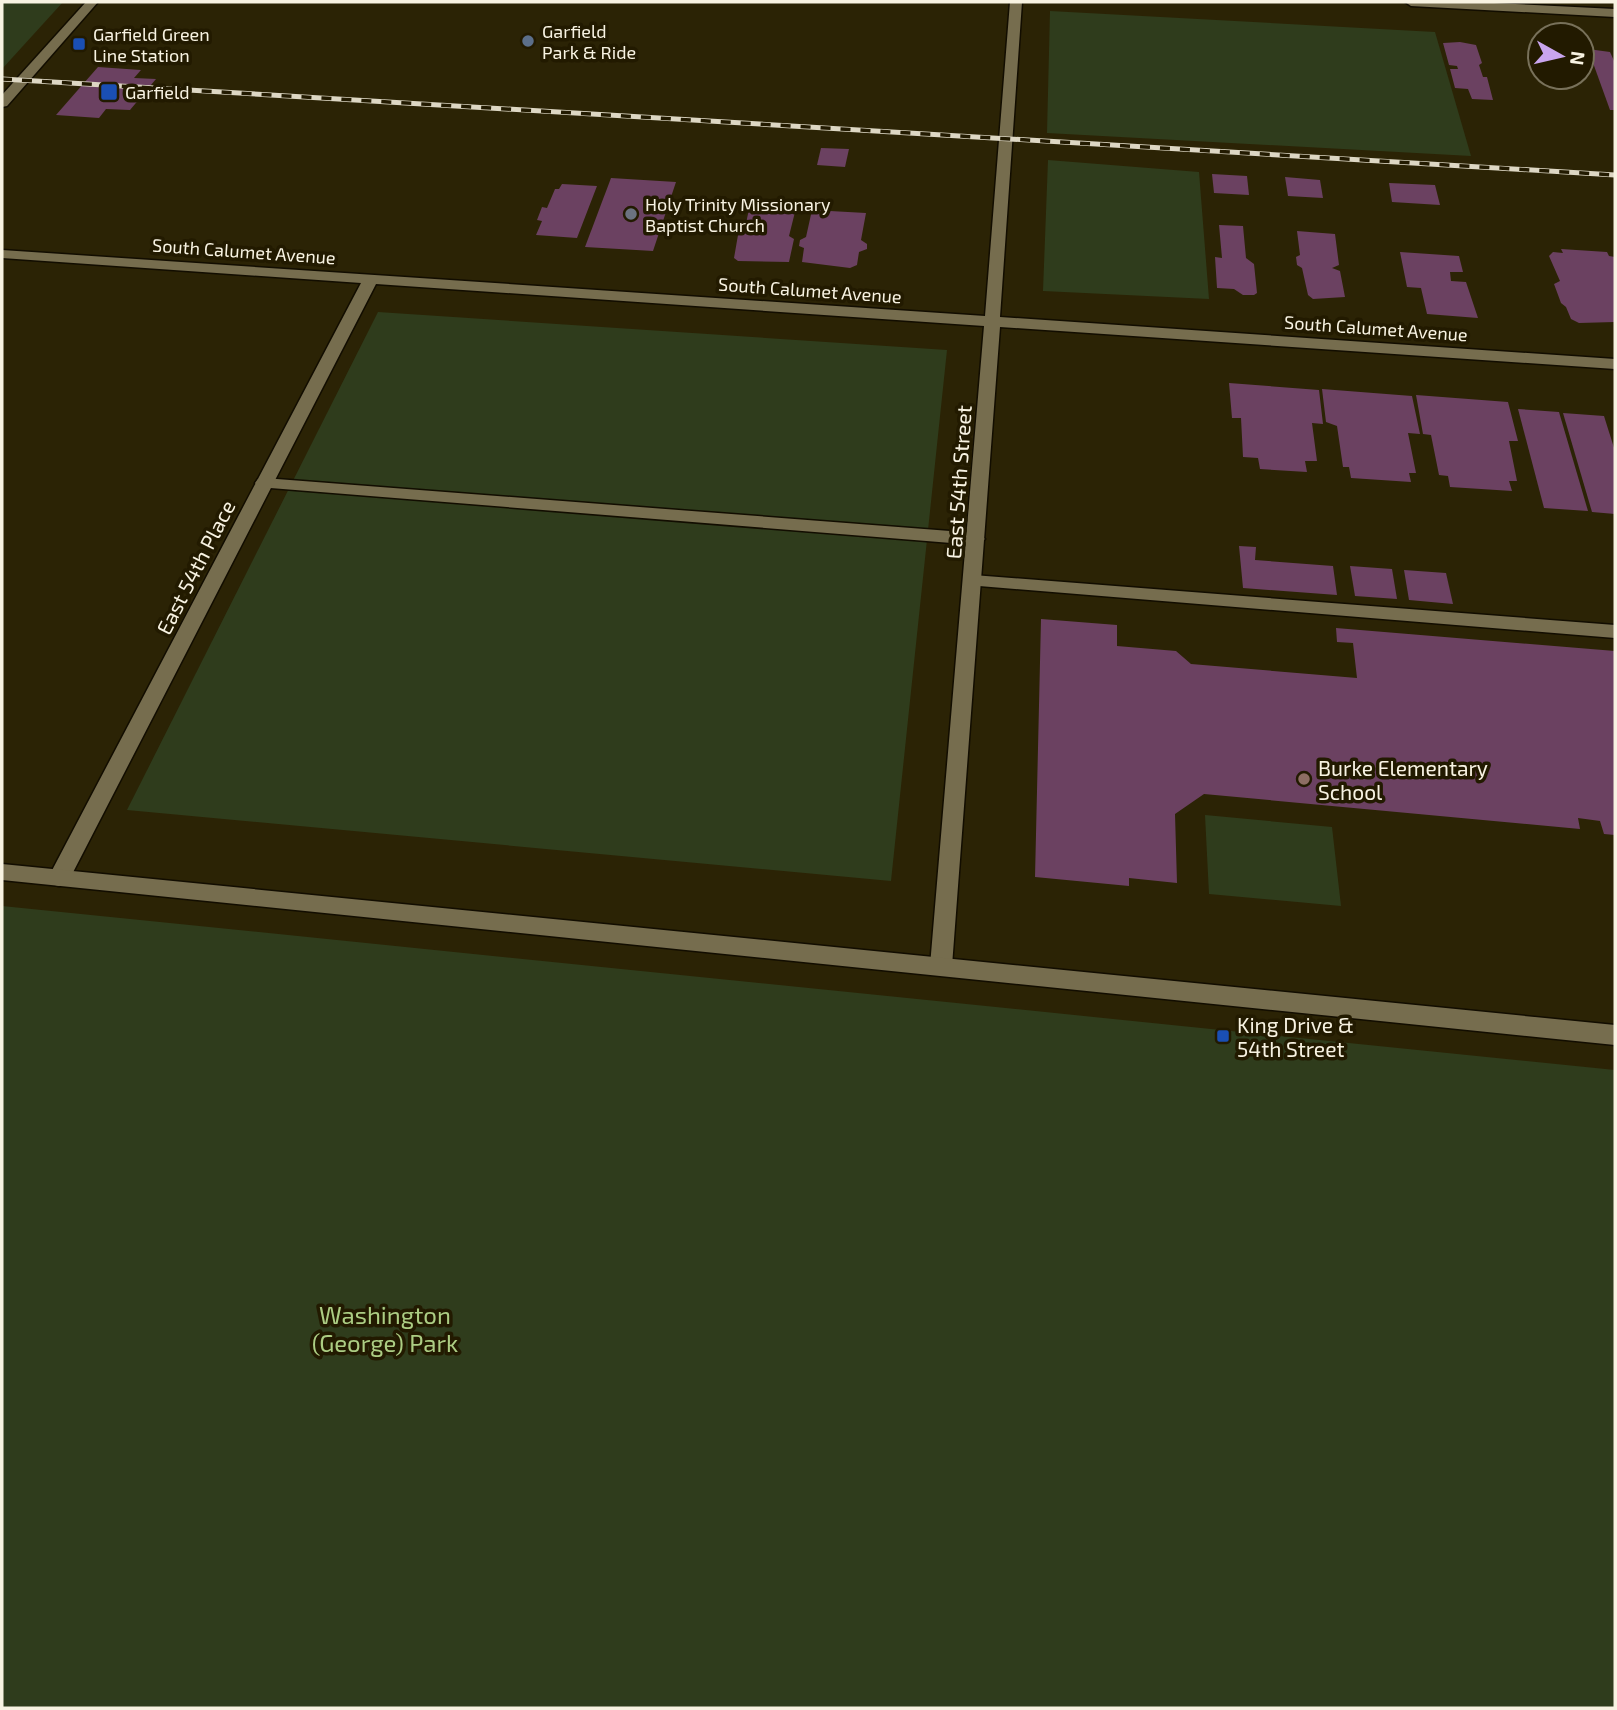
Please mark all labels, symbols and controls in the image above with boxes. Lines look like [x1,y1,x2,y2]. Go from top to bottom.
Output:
place label: Garfield Park & Ride [542,20,636,63]
north arrow [1526,21,1596,91]
place label: Garfield Green Line Station [93,23,210,66]
marker: Garfield Park & Ride [520,33,536,49]
marker: Garfield Green Line Station [71,36,87,52]
text: N [1566,50,1591,67]
place label: Garfield [125,81,190,103]
marker: Garfield [99,82,119,102]
place label: Holy Trinity Missionary Baptist Church [645,193,831,236]
marker: Holy Trinity Missionary Baptist Church [623,206,639,222]
street label: South Calumet Avenue [152,234,336,268]
street label: South Calumet Avenue [718,273,902,307]
street label: South Calumet Avenue [1284,311,1468,345]
street label: East 54th Street [940,404,976,560]
street label: East 54th Place [150,496,240,638]
place label: Burke Elementary School [1318,755,1488,804]
marker: Burke Elementary School [1296,771,1312,787]
place label: King Drive & 54th Street [1237,1012,1354,1061]
marker: King Drive & 54th Street [1215,1028,1231,1044]
park label: Washington (George) Park [312,1300,458,1357]

